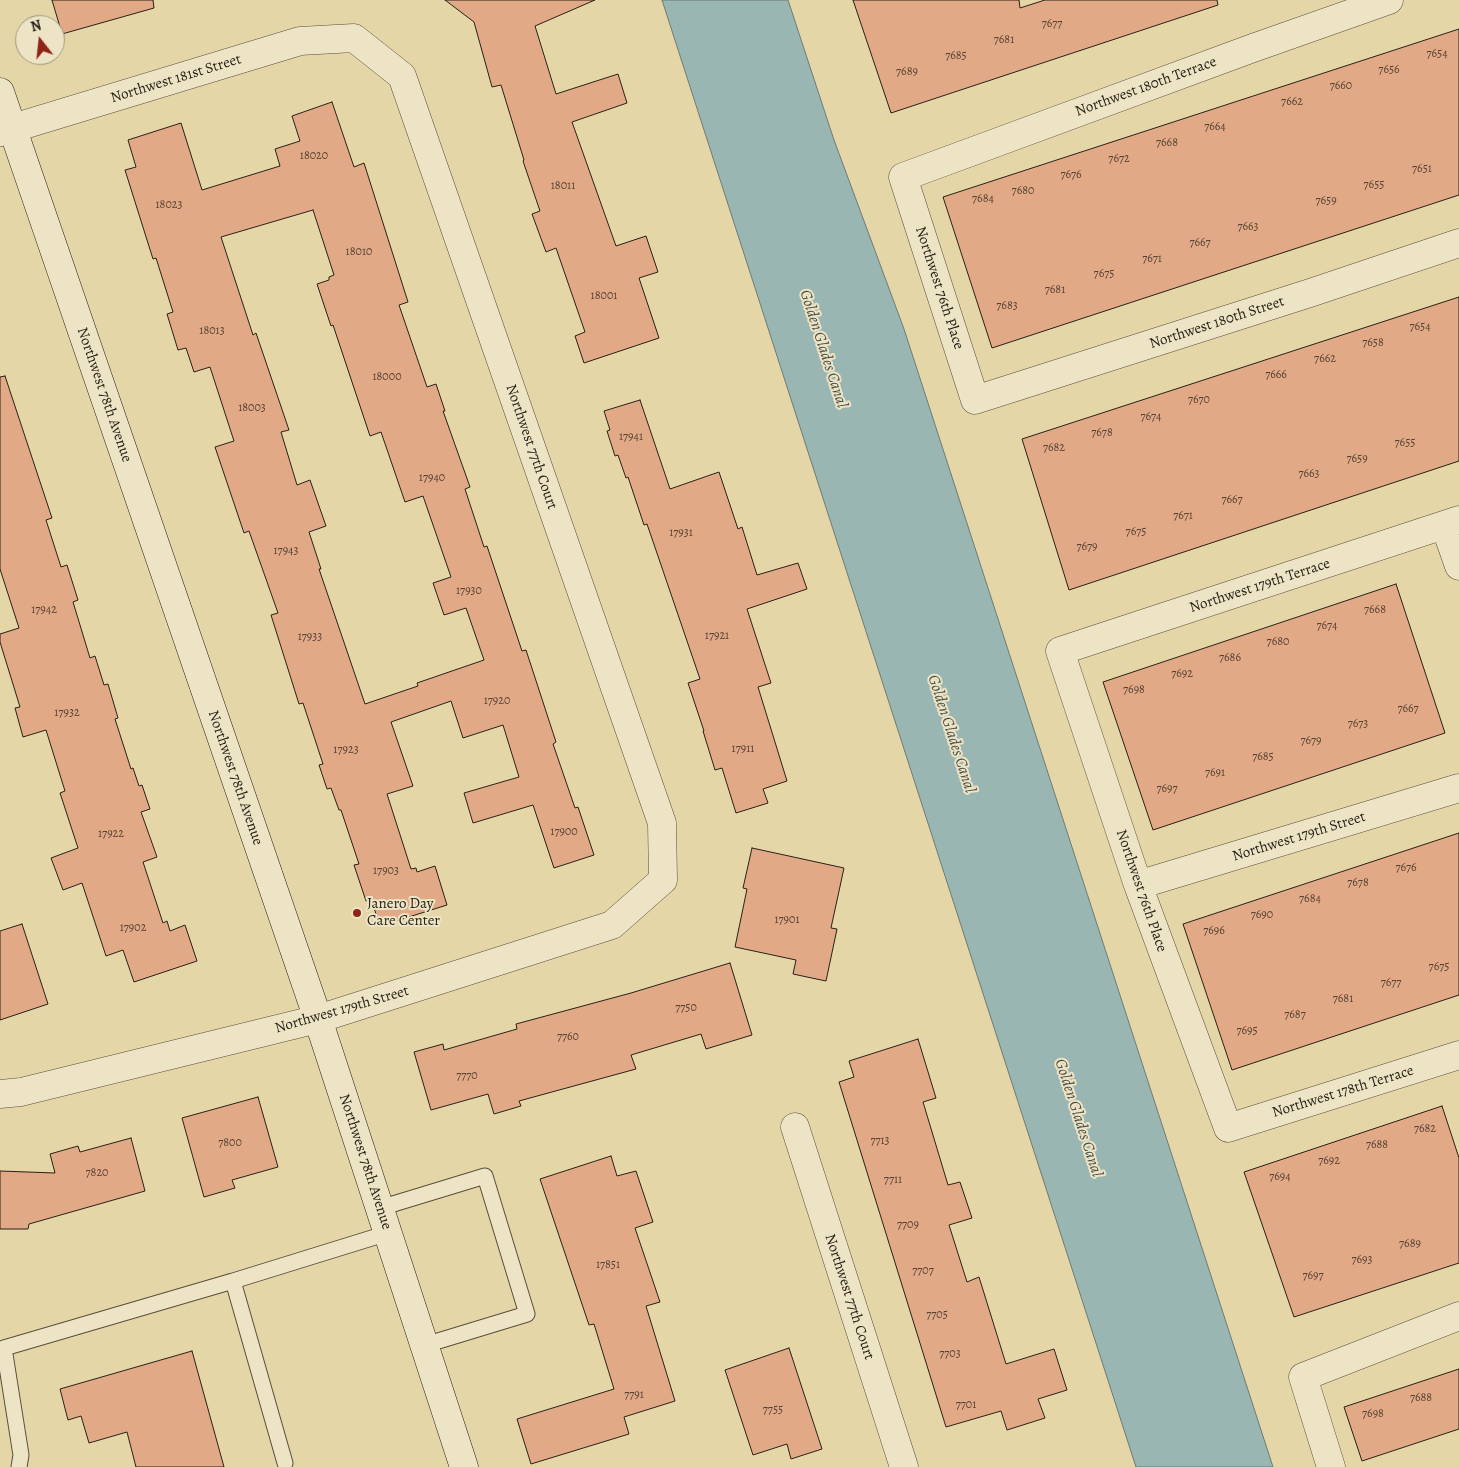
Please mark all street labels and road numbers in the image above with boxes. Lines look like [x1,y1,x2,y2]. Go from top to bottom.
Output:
street label: Northwest 181st Street [108,51,244,107]
street label: Northwest 180th Terrace [1073,53,1219,121]
street label: Northwest 76th Place [911,224,967,352]
street label: Northwest 180th Street [1147,293,1287,353]
street label: Northwest 78th Avenue [72,325,136,465]
street label: Northwest 77th Court [501,382,561,512]
street label: Northwest 179th Terrace [1187,555,1333,617]
street label: Northwest 78th Avenue [203,708,267,848]
street label: Northwest 179th Street [1230,808,1368,866]
street label: Northwest 76th Place [1112,827,1170,955]
street label: Northwest 179th Street [273,982,411,1038]
street label: Northwest 178th Terrace [1270,1062,1416,1122]
street label: Northwest 78th Avenue [335,1092,395,1232]
street label: Northwest 77th Court [820,1232,878,1362]

